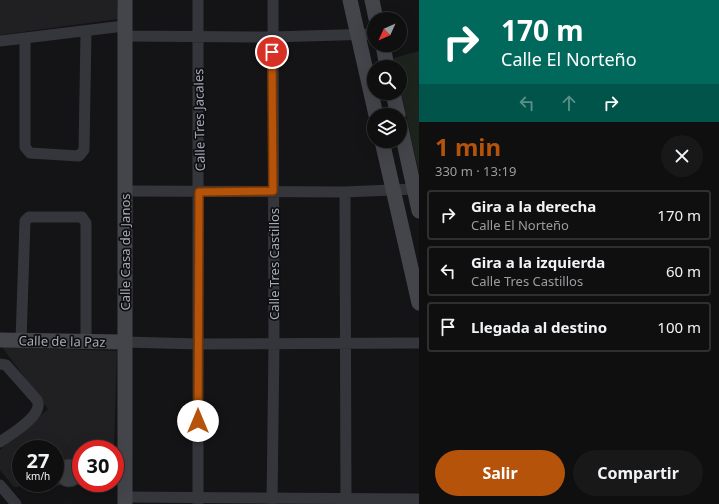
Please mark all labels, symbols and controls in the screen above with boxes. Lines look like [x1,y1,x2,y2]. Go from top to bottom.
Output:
text: 170 m [501,11,584,49]
north arrow [367,12,407,52]
map controls [367,12,407,148]
icon: right [435,16,487,68]
pin [255,35,289,69]
icon: arrive [261,41,283,63]
text: Calle El Norteño [501,47,637,71]
button: search [367,60,407,100]
street label: Calle Tres Jacales [189,68,209,172]
icon: left [516,92,538,114]
icon: ahead [558,92,580,114]
icon: right [600,92,622,114]
button: layers [367,108,407,148]
text: 1 min [435,130,501,163]
button: close [661,135,703,177]
text: 330 m · 13:19 [435,162,516,180]
street label: Calle Casa de Janos [116,193,134,311]
text: Gira a la derecha [471,196,596,216]
icon: right [437,204,459,226]
text: 170 m [657,205,701,225]
street label: Calle Tres Castillos [265,208,283,320]
text: Calle El Norteño [471,216,569,234]
text: Gira a la izquierda [471,252,605,272]
icon: left [437,260,459,282]
text: 60 m [666,261,701,281]
text: Calle Tres Castillos [471,272,583,290]
icon: arrive [437,316,459,338]
text: Llegada al destino [471,317,607,337]
text: 100 m [657,317,701,337]
street label: Calle de la Paz [18,331,106,351]
position arrow [177,400,219,442]
speed limit sign: 30 [72,440,124,492]
text: 27 [27,447,49,474]
button: Salir [435,450,565,496]
button: Compartir [573,450,703,496]
text: km/h [26,469,50,483]

